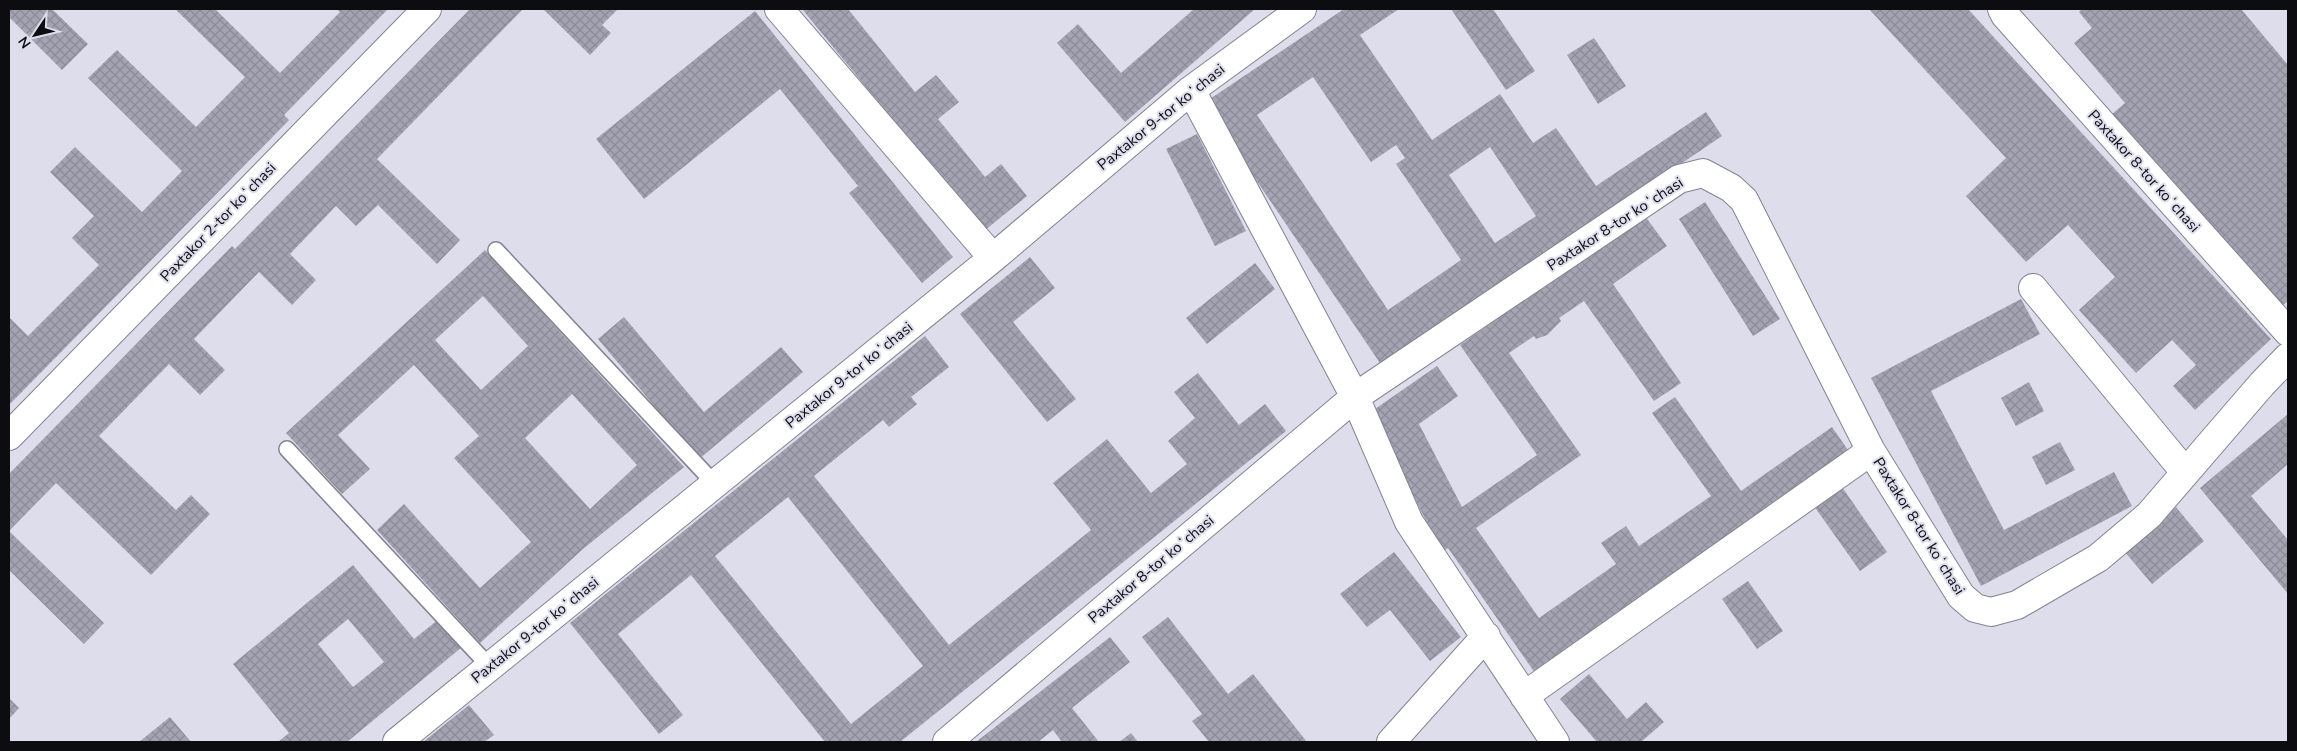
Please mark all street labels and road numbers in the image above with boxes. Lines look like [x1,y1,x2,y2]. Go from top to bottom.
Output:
street label: Paxtakor 9-tor koʻchasi [1093,59,1229,175]
street label: Paxtakor 8-tor koʻchasi [2084,105,2204,237]
street label: Paxtakor 2-tor koʻchasi [156,158,280,286]
street label: Paxtakor 8-tor koʻchasi [1543,172,1687,276]
street label: Paxtakor 9-tor koʻchasi [781,317,917,433]
street label: Paxtakor 8-tor koʻchasi [1869,454,1969,598]
street label: Paxtakor 8-tor koʻchasi [1084,510,1218,628]
street label: Paxtakor 9-tor koʻchasi [467,572,603,688]

